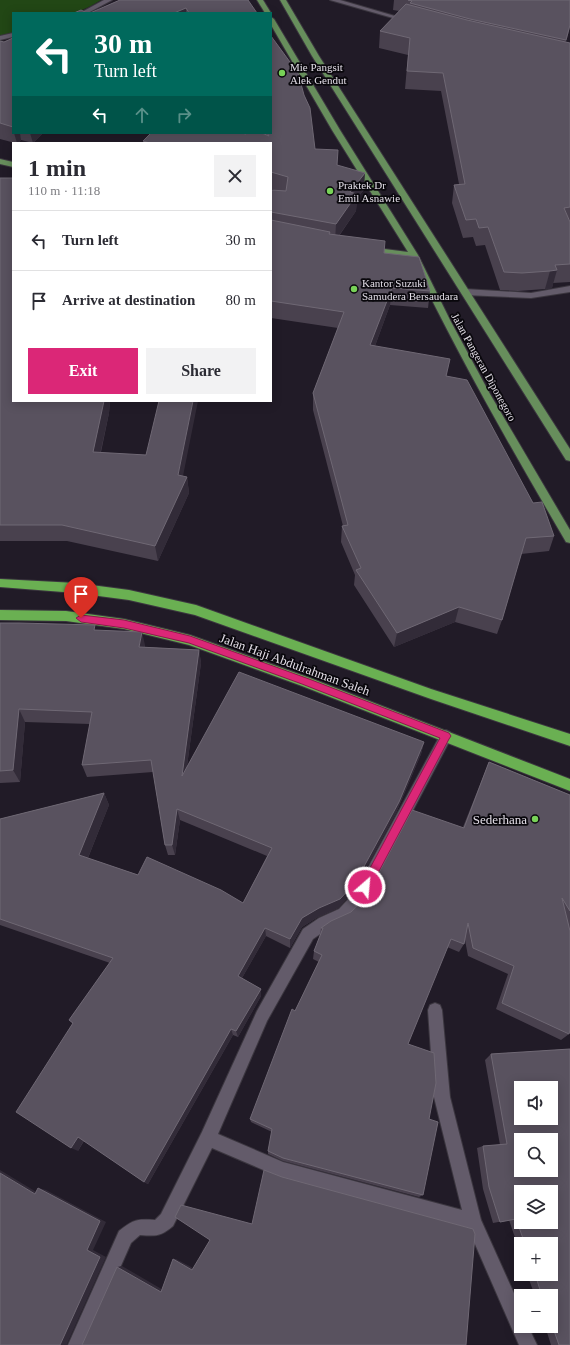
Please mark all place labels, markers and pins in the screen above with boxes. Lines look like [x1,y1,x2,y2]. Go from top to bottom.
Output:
place label: Mie Pangsit Alek Gendut [290,61,347,86]
marker: Mie Pangsit Alek Gendut [277,68,287,78]
place label: Praktek Dr Emil Asnawie [338,179,400,204]
marker: Praktek Dr Emil Asnawie [325,186,335,196]
place label: Kantor Suzuki Samudera Bersaudara [362,277,458,302]
marker: Kantor Suzuki Samudera Bersaudara [349,284,359,294]
pin [64,577,98,618]
place label: Sederhana [473,812,527,827]
marker: Sederhana [530,814,540,824]

